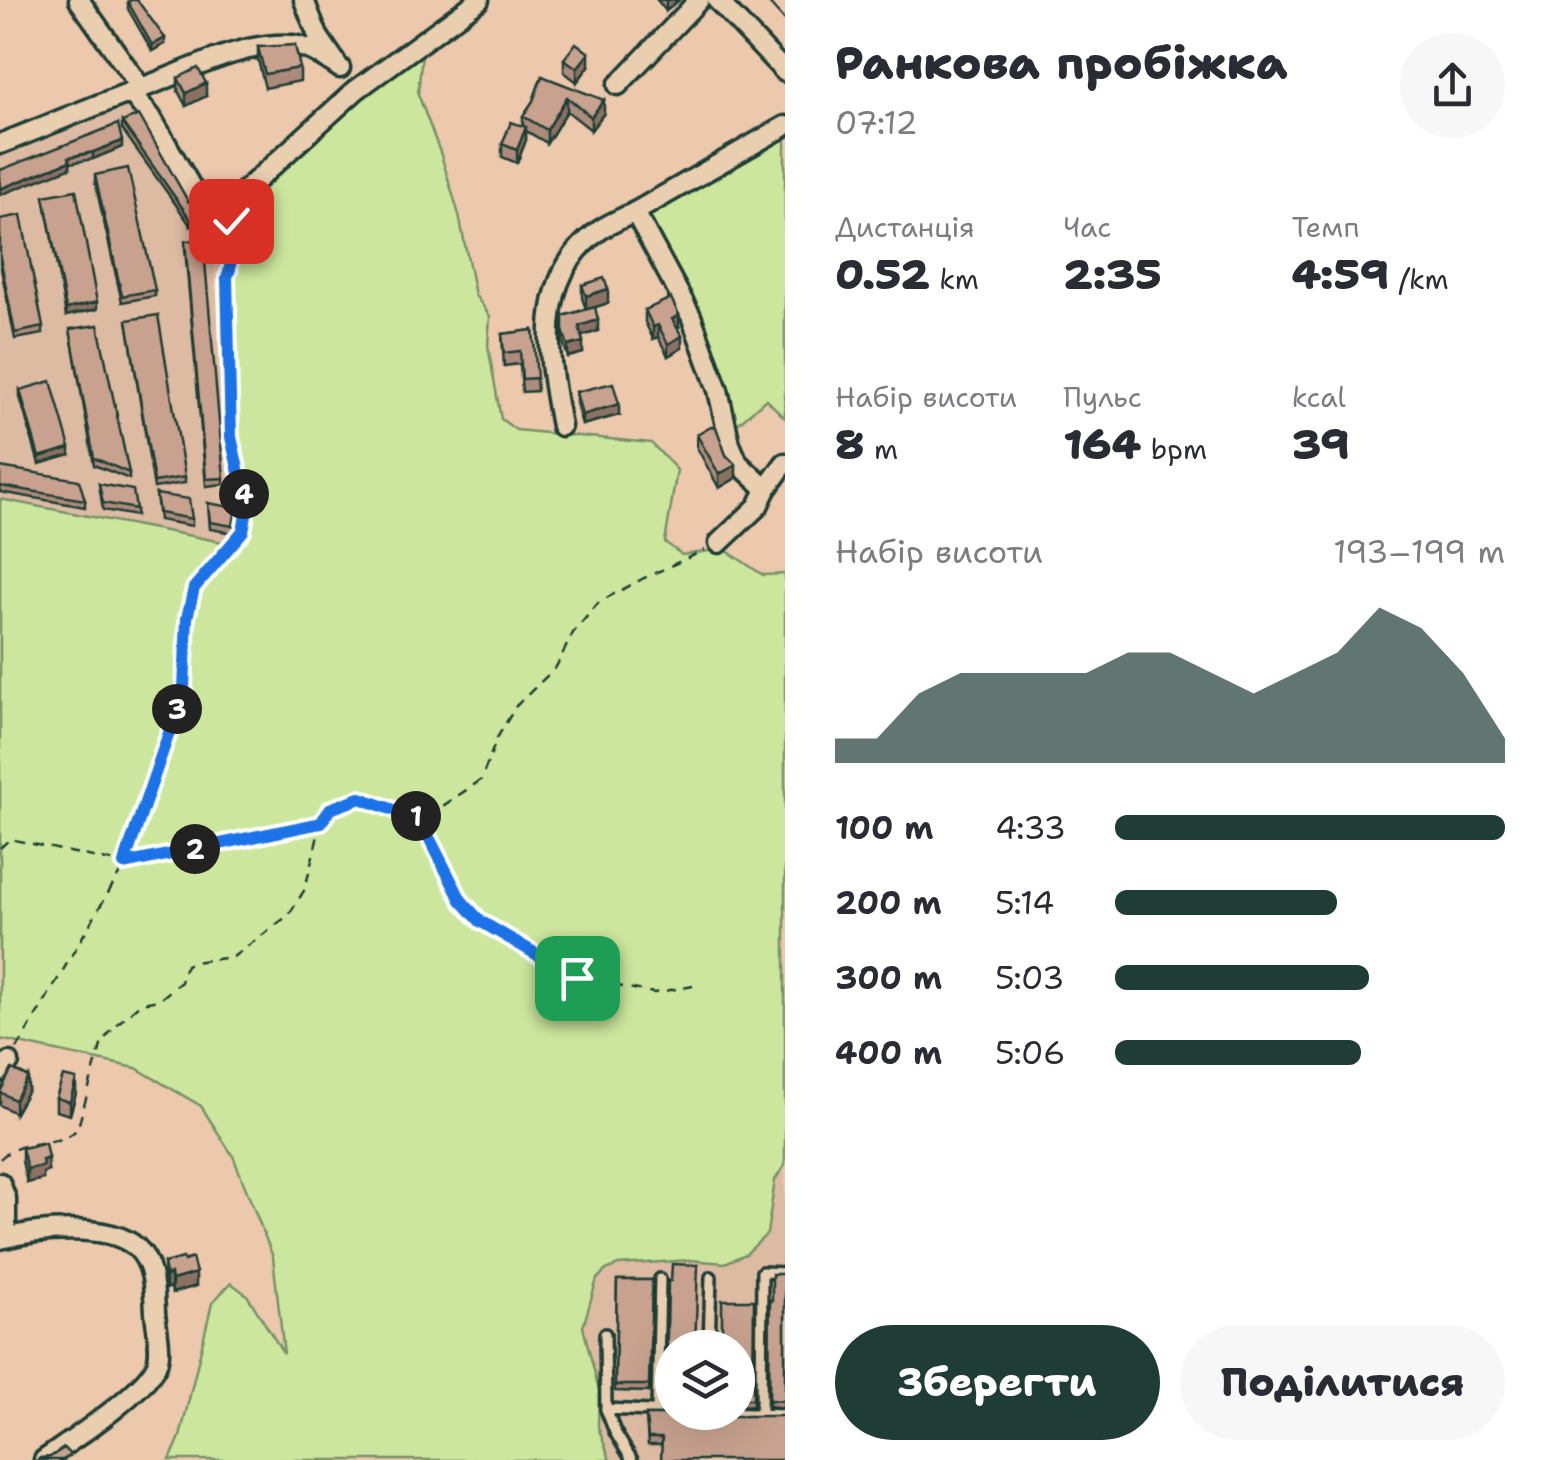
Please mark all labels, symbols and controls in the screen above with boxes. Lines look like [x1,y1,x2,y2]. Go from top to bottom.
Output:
text: Ранкова пробіжка [835,33,1288,93]
button: share [1400,33,1505,138]
text: 07:12 [835,101,918,144]
pin [189,179,274,264]
icon: check [204,194,259,249]
text: Дистанція [835,208,975,246]
text: Час [1063,208,1111,246]
text: Темп [1292,208,1359,246]
text: 0.52 [835,246,930,302]
text: 2:35 [1063,246,1162,302]
text: 4:59 [1292,246,1389,302]
text: km [930,260,979,298]
text: /km [1389,260,1449,298]
text: Набір висоти [835,378,1017,416]
text: Пульс [1063,378,1142,416]
text: kcal [1292,378,1346,416]
text: 8 [835,416,864,472]
text: 164 [1063,416,1141,472]
text: 39 [1292,416,1350,472]
text: m [864,430,898,468]
text: bpm [1141,430,1207,468]
pin: 4 [219,469,269,519]
text: 4 [234,475,254,513]
text: Набір висоти [835,530,1043,573]
text: 193–199 m [1333,530,1505,573]
pin: 3 [152,684,202,734]
text: 3 [167,690,187,728]
pin: 1 [391,791,441,841]
text: 1 [410,797,422,835]
text: 100 m [835,806,934,849]
text: 4:33 [995,806,1066,849]
pin: 2 [170,824,220,874]
text: 2 [185,830,205,868]
text: 200 m [835,881,942,924]
text: 5:14 [995,881,1054,924]
pin [535,936,620,1021]
icon: arrive [550,951,605,1006]
text: 300 m [835,956,942,999]
text: 5:03 [995,956,1064,999]
text: 400 m [835,1031,942,1074]
text: 5:06 [995,1031,1065,1074]
button: Зберегти [835,1325,1160,1440]
button: Поділитися [1180,1325,1505,1440]
map controls [655,1330,755,1430]
button: layers [655,1330,755,1430]

